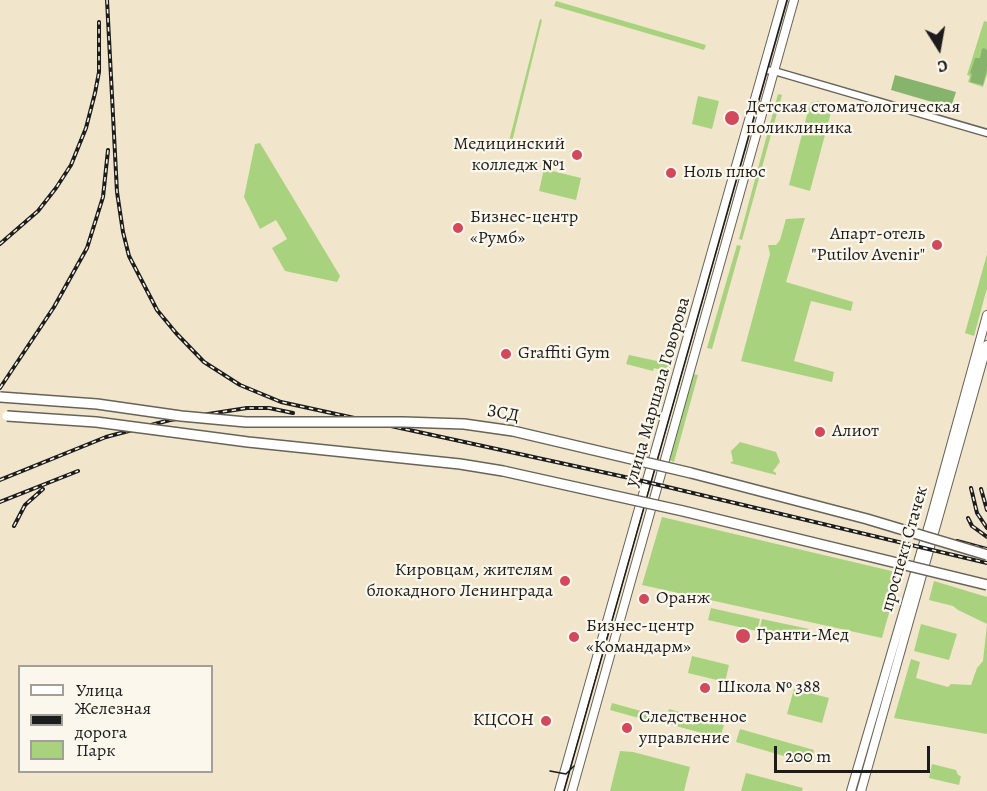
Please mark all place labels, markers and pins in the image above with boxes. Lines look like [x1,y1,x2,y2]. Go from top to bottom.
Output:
place label: Детская стоматологическая поликлиника [746,97,960,140]
marker: Детская стоматологическая поликлиника [723,109,741,127]
place label: Медицинский колледж №1 [453,134,565,176]
marker: Медицинский колледж №1 [570,148,584,162]
place label: Ноль плюс [683,162,766,184]
marker: Ноль плюс [664,166,678,180]
place label: Бизнес-центр «Румб» [470,207,578,250]
marker: Бизнес-центр «Румб» [451,221,465,235]
place label: Апарт-отель "Putilov Avenir" [811,224,925,266]
marker: Апарт-отель "Putilov Avenir" [930,238,944,252]
place label: Graffiti Gym [518,343,610,365]
marker: Graffiti Gym [499,347,513,361]
place label: Алиот [832,421,879,443]
marker: Алиот [813,425,827,439]
place label: Кировцам, жителям блокадного Ленинграда [366,560,553,602]
marker: Кировцам, жителям блокадного Ленинграда [558,574,572,588]
place label: Оранж [656,588,710,610]
marker: Оранж [637,592,651,606]
place label: Бизнес-центр «Командарм» [586,616,694,658]
place label: Гранти-Мед [756,625,849,647]
marker: Гранти-Мед [734,627,752,645]
marker: Бизнес-центр «Командарм» [567,630,581,644]
place label: Школа № 388 [717,677,821,699]
marker: Школа № 388 [698,681,712,695]
place label: Следственное управление [639,707,747,750]
place label: КЦСОН [473,710,534,732]
marker: КЦСОН [539,714,553,728]
marker: Следственное управление [620,721,634,735]

